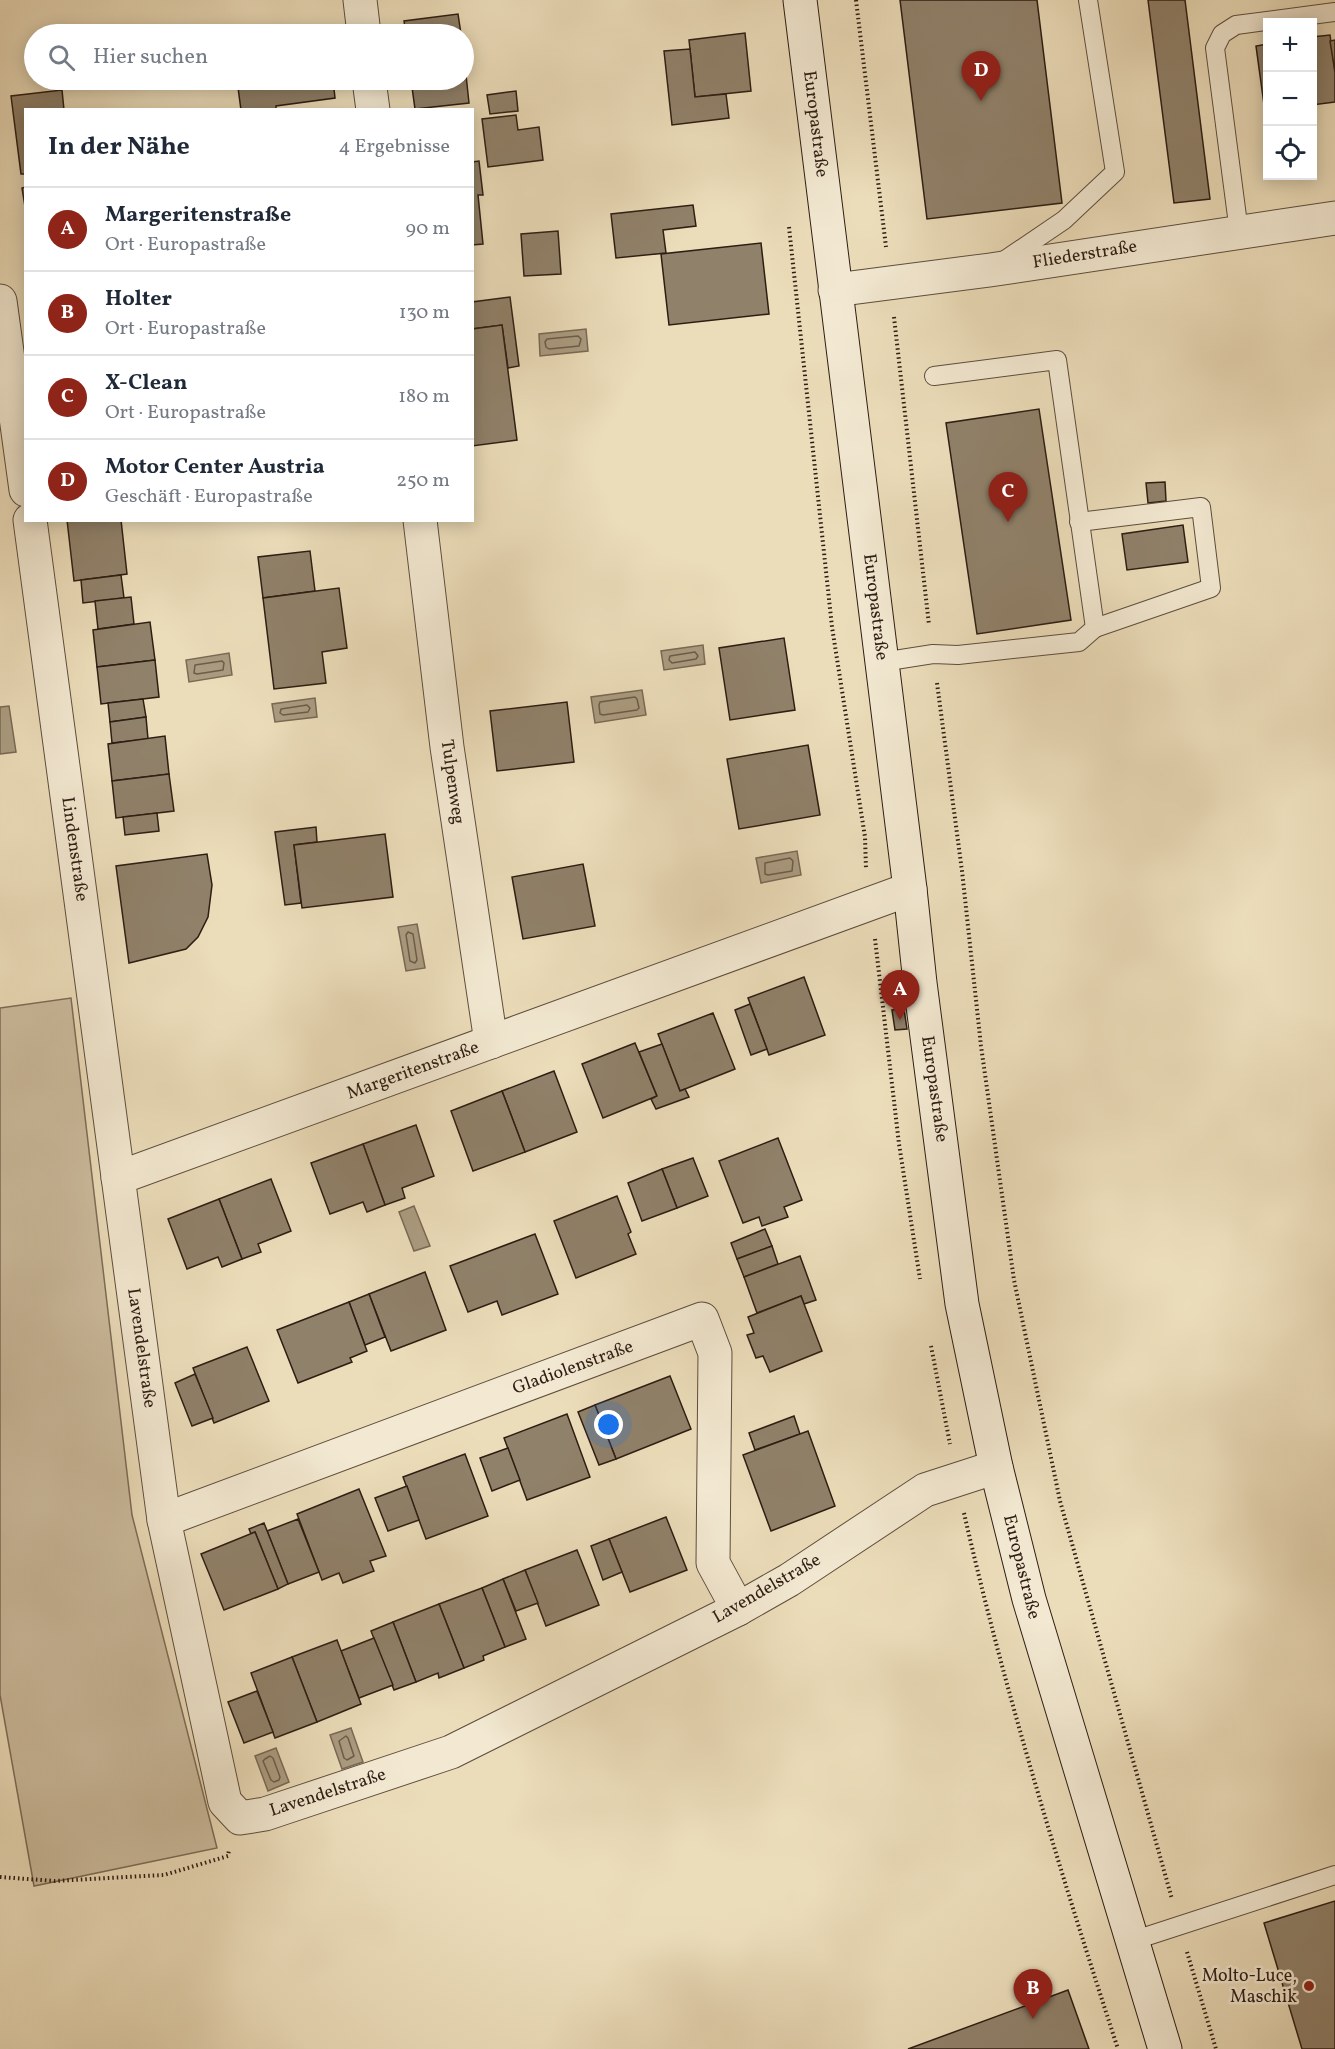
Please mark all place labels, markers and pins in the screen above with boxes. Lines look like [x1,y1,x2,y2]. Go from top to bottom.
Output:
pin: D [962,51,1000,101]
pin: C [988,472,1028,522]
pin: A [880,970,920,1020]
place label: Molto-Luce, Maschik [1202,1964,1297,2010]
pin: B [1014,1970,1052,2019]
marker: Molto-Luce, Maschik [1302,1979,1316,1993]

